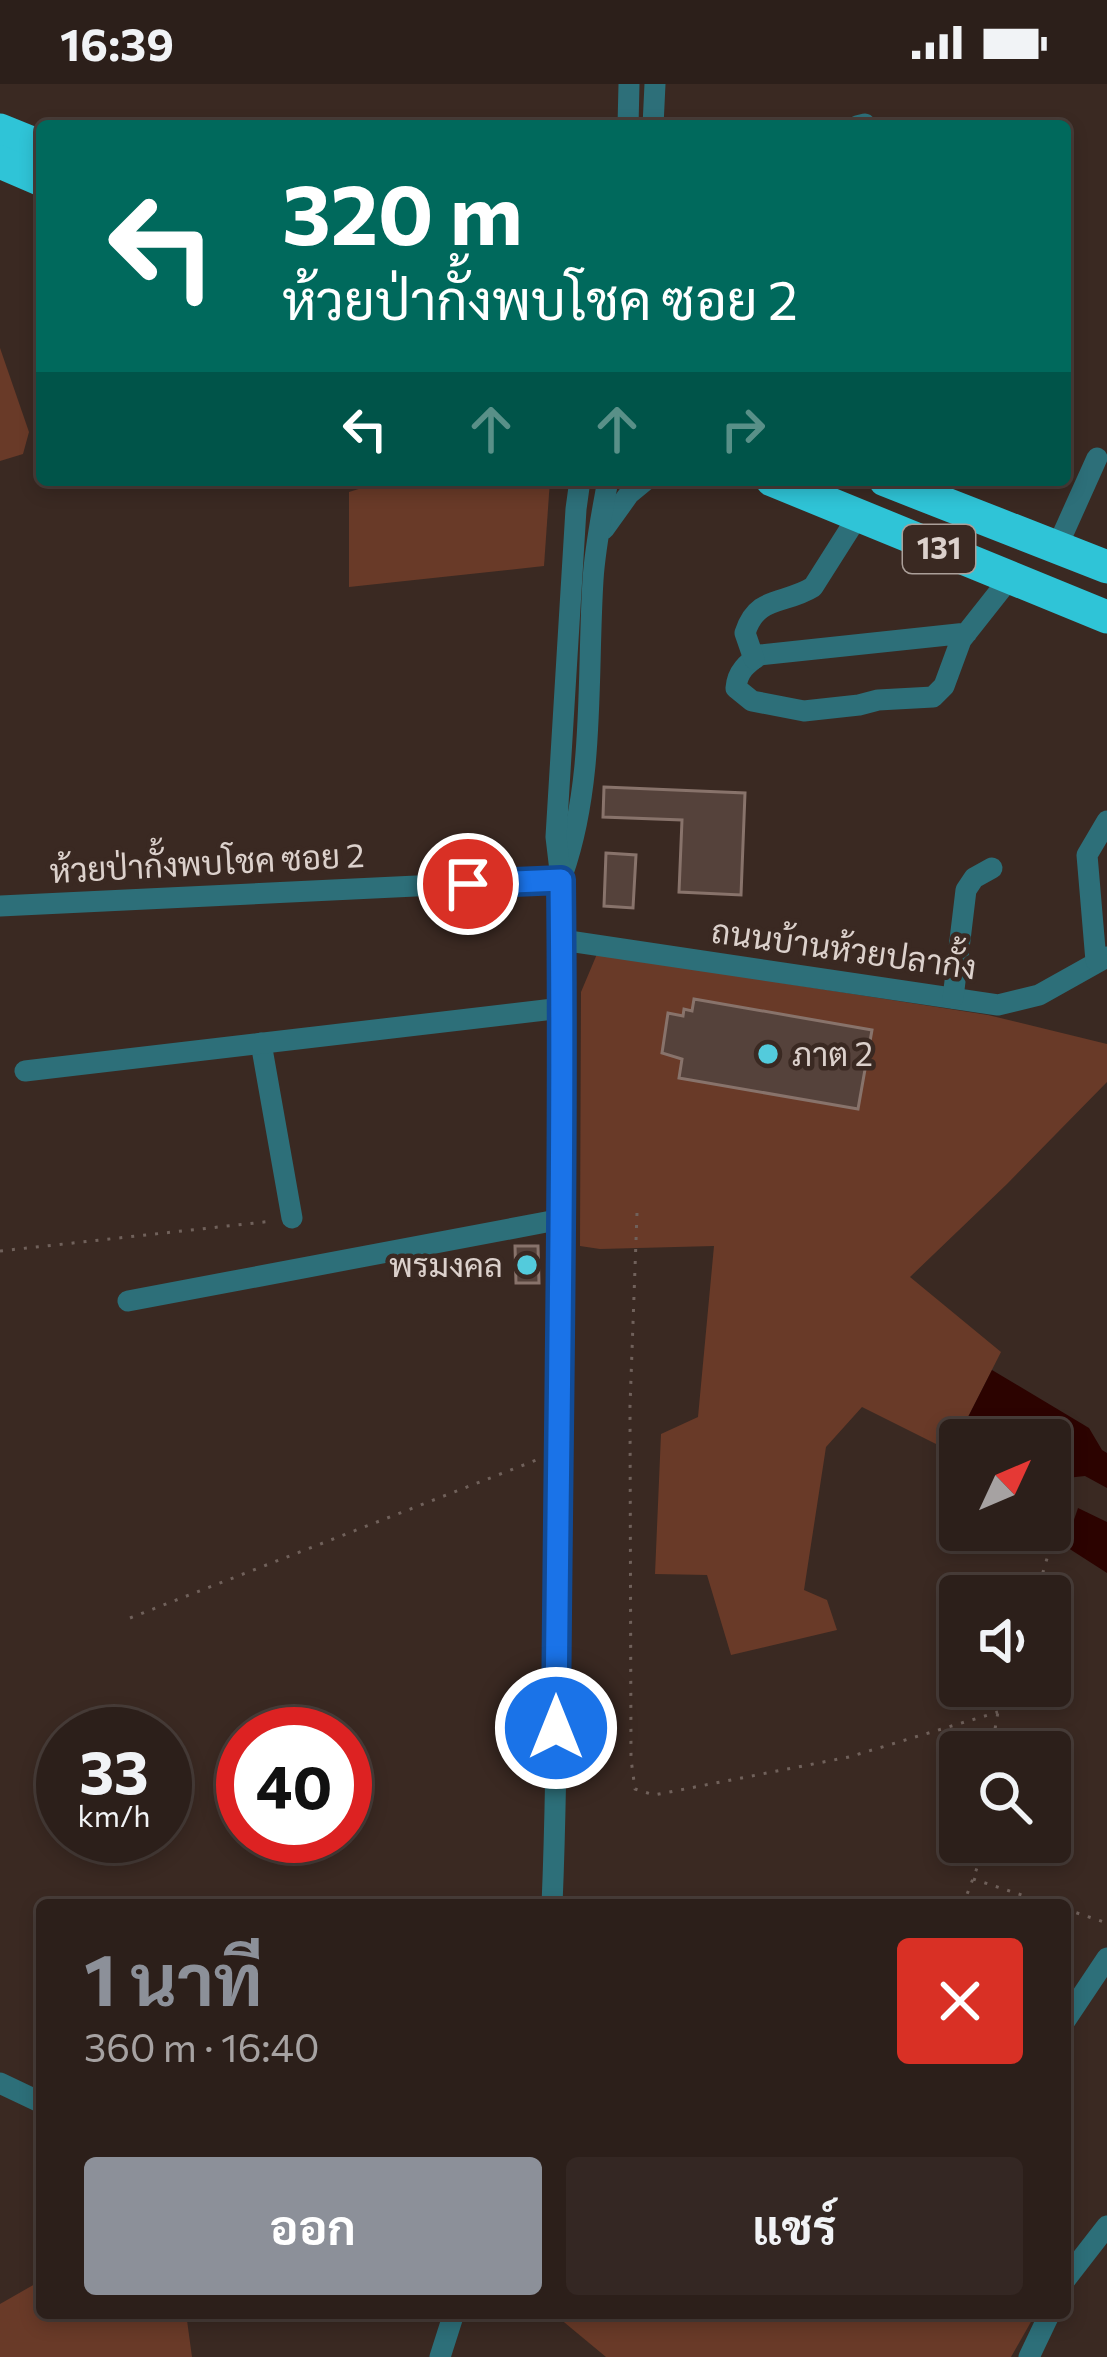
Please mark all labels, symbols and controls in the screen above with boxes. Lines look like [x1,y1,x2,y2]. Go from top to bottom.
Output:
text: 16:39 [60,15,174,70]
text: 320 m [282,160,523,262]
icon: left [84,168,240,324]
text: ห้วยป่ากั้งพบโชค ซอย 2 [282,265,798,331]
icon: left [332,396,398,462]
icon: ahead [458,396,524,462]
icon: ahead [584,396,650,462]
icon: right [710,396,776,462]
road number: 131 [903,525,975,573]
street label: ห้วยป่ากั้งพบโชค ซอย 2 [48,825,365,890]
pin [417,833,519,935]
icon: arrive [435,851,501,917]
street label: ถนนบ้านห้วยปลากั้ง [709,901,980,986]
place label: ภาต 2 [792,1032,873,1073]
marker: ภาต 2 [755,1041,781,1067]
place label: พรมงคล [389,1243,503,1284]
marker: พรมงคล [514,1252,540,1278]
north arrow [939,1419,1071,1551]
map controls [939,1419,1071,1863]
button: sound [939,1575,1071,1707]
position arrow [493,1665,619,1791]
speed limit sign: 40 [216,1707,372,1863]
button: search [939,1731,1071,1863]
text: 33 [79,1733,149,1806]
text: km/h [78,1796,150,1833]
text: 1 นาที [84,1933,263,2021]
button: close [897,1938,1023,2064]
text: 360 m · 16:40 [84,2022,319,2070]
button: ออก [84,2157,542,2295]
button: แชร์ [566,2157,1023,2295]

